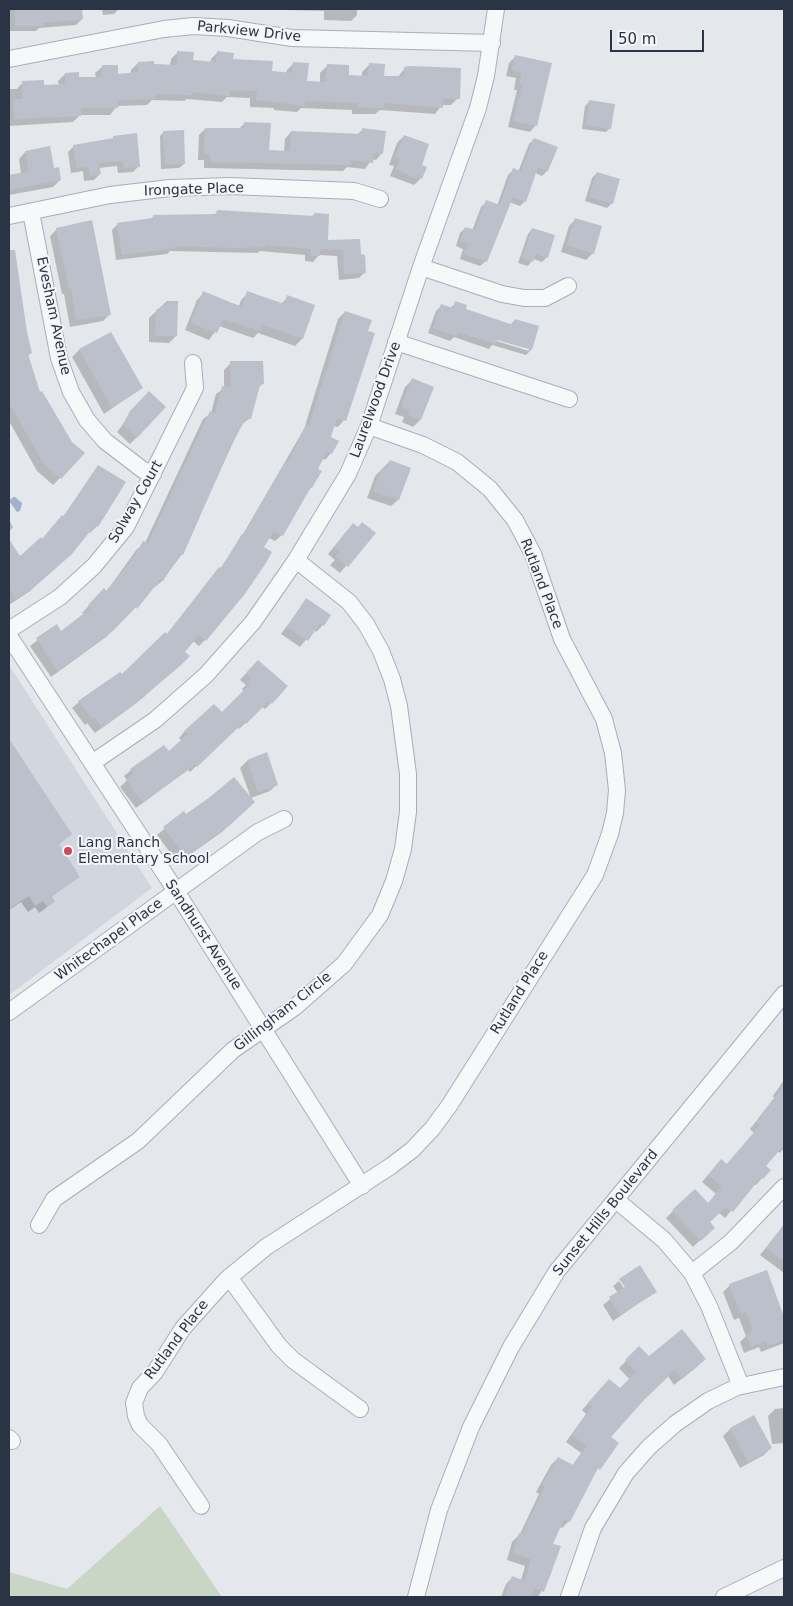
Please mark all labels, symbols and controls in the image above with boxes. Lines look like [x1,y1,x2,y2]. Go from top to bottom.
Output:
street label: Parkview Drive [196,18,302,46]
scale bar [613,20,707,52]
text: 50 m [618,30,656,48]
street label: Irongate Place [144,180,244,200]
street label: Evesham Avenue [32,255,74,377]
street label: Laurelwood Drive [347,340,405,460]
street label: Solway Court [106,458,166,546]
street label: Rutland Place [516,536,566,632]
place label: Lang Ranch Elementary School [78,835,210,868]
marker: Lang Ranch Elementary School [62,845,74,857]
street label: Sandhurst Avenue [161,877,245,993]
street label: Whitechapel Place [52,895,166,985]
street label: Rutland Place [488,948,552,1038]
street label: Gillingham Circle [231,969,335,1055]
street label: Sunset Hills Boulevard [550,1147,662,1279]
street label: Rutland Place [142,1297,212,1383]

